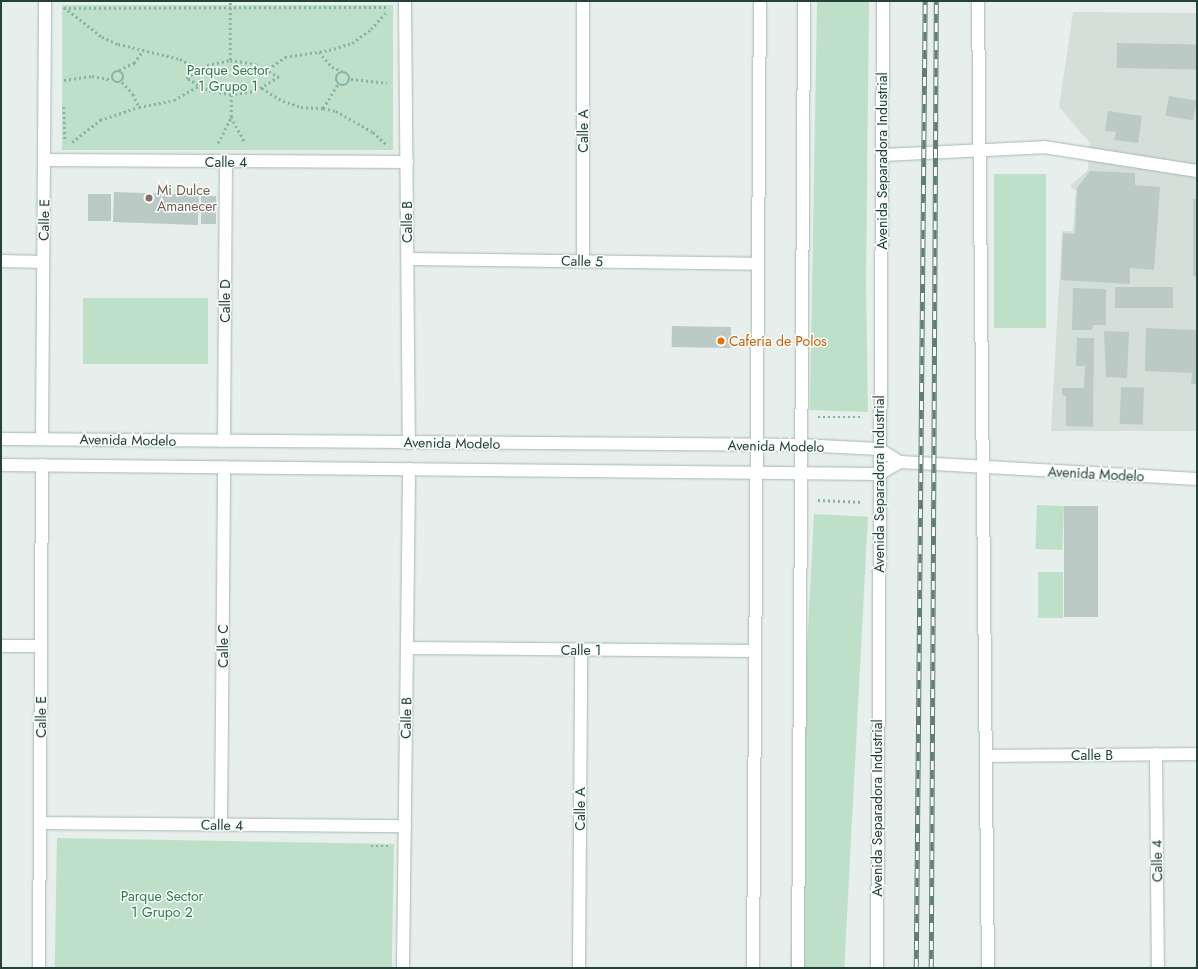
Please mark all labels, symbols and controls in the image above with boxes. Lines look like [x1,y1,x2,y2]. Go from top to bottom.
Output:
park label: Parque Sector 1 Grupo 1 [187,62,269,94]
street label: Avenida Separadora Industrial [874,72,890,250]
street label: Calle A [575,109,591,153]
street label: Calle 4 [205,154,247,170]
place label: Mi Dulce Amanecer [157,182,217,214]
marker: Mi Dulce Amanecer [144,193,154,203]
street label: Calle E [35,199,53,241]
street label: Calle B [399,201,415,243]
street label: Calle 5 [561,252,603,270]
street label: Calle D [217,279,233,323]
place label: Caferia de Polos [729,333,827,349]
marker: Caferia de Polos [716,336,726,346]
street label: Avenida Separadora Industrial [871,395,887,573]
street label: Avenida Modelo [80,431,176,449]
street label: Avenida Modelo [404,434,500,452]
street label: Avenida Modelo [728,437,824,455]
street label: Avenida Modelo [1047,463,1145,485]
street label: Calle C [215,624,231,668]
street label: Calle 1 [561,642,601,658]
street label: Calle E [33,696,49,738]
street label: Calle B [397,697,415,739]
street label: Avenida Separadora Industrial [869,719,885,897]
street label: Calle B [1071,747,1113,763]
street label: Calle A [572,787,588,831]
street label: Calle 4 [201,816,243,834]
street label: Calle 4 [1148,840,1166,882]
park label: Parque Sector 1 Grupo 2 [121,888,203,920]

